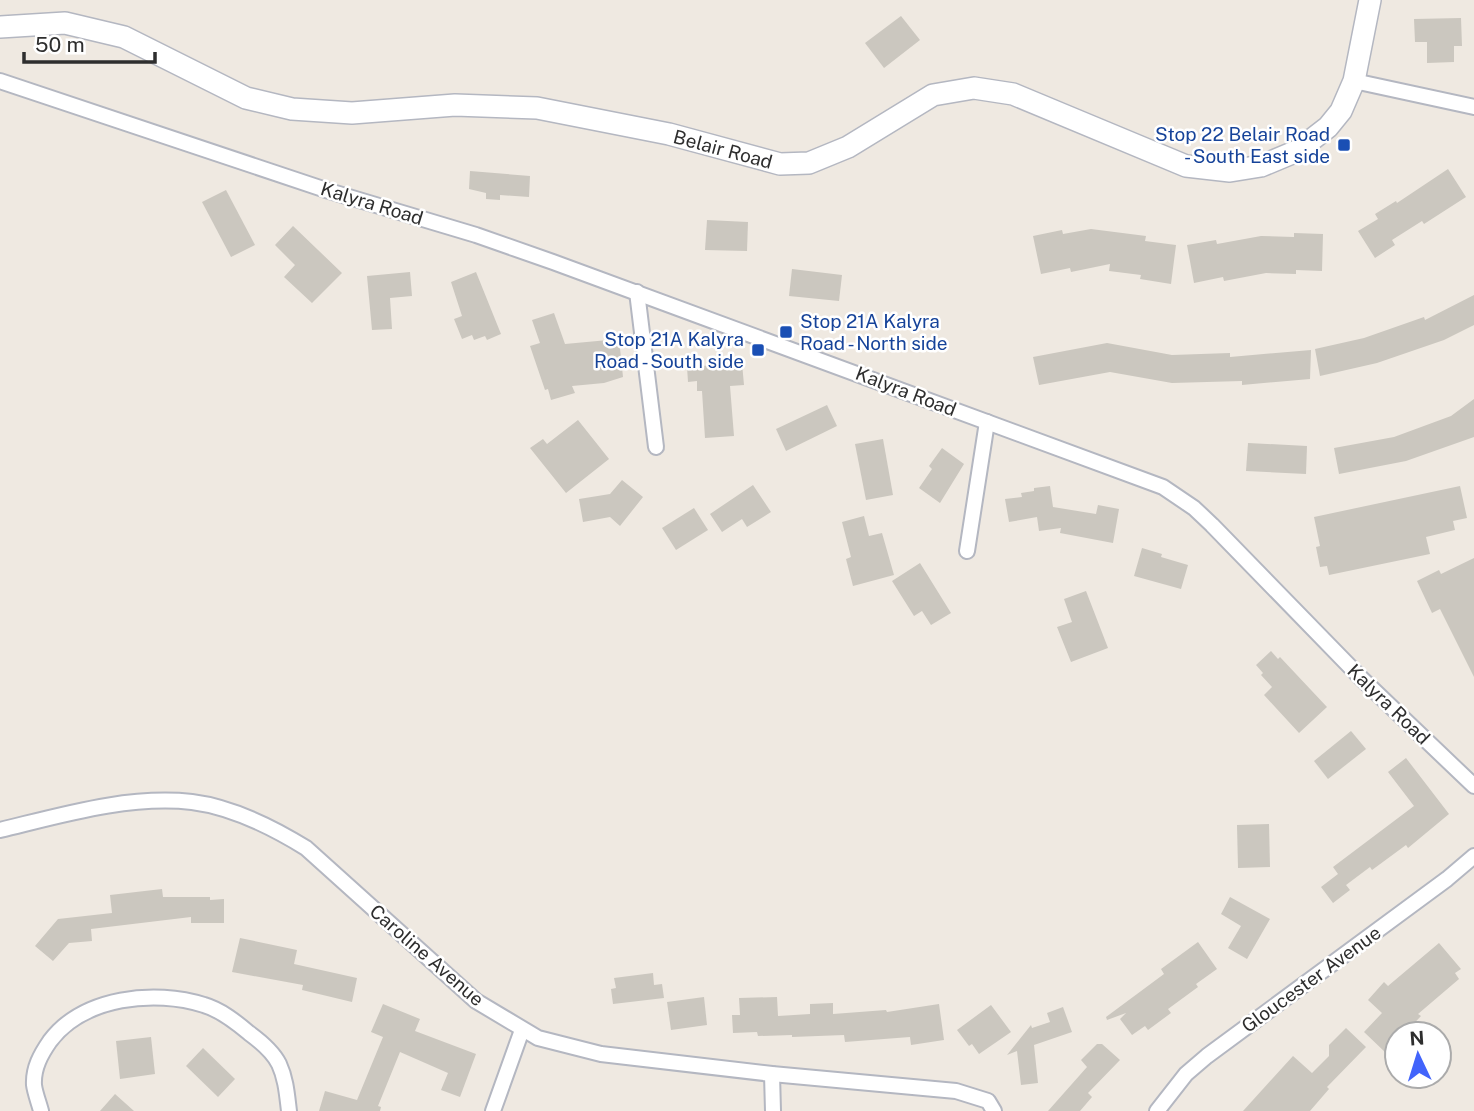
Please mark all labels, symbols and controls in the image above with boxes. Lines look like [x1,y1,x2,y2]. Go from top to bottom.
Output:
scale bar [24,21,156,65]
text: 50 m [35,32,85,57]
place label: Stop 22 Belair Road - South East side [1155,123,1330,167]
street label: Belair Road [671,125,775,173]
marker: Stop 22 Belair Road - South East side [1336,137,1352,153]
street label: Kalyra Road [318,177,426,229]
place label: Stop 21A Kalyra Road - North side [800,310,948,354]
marker: Stop 21A Kalyra Road - North side [778,324,794,340]
place label: Stop 21A Kalyra Road - South side [594,328,744,372]
marker: Stop 21A Kalyra Road - South side [750,342,766,358]
street label: Kalyra Road [853,362,959,420]
street label: Kalyra Road [1343,659,1435,749]
street label: Caroline Avenue [366,900,488,1010]
street label: Gloucester Avenue [1237,921,1385,1037]
north arrow [1383,1020,1453,1090]
text: N [1409,1027,1425,1050]

